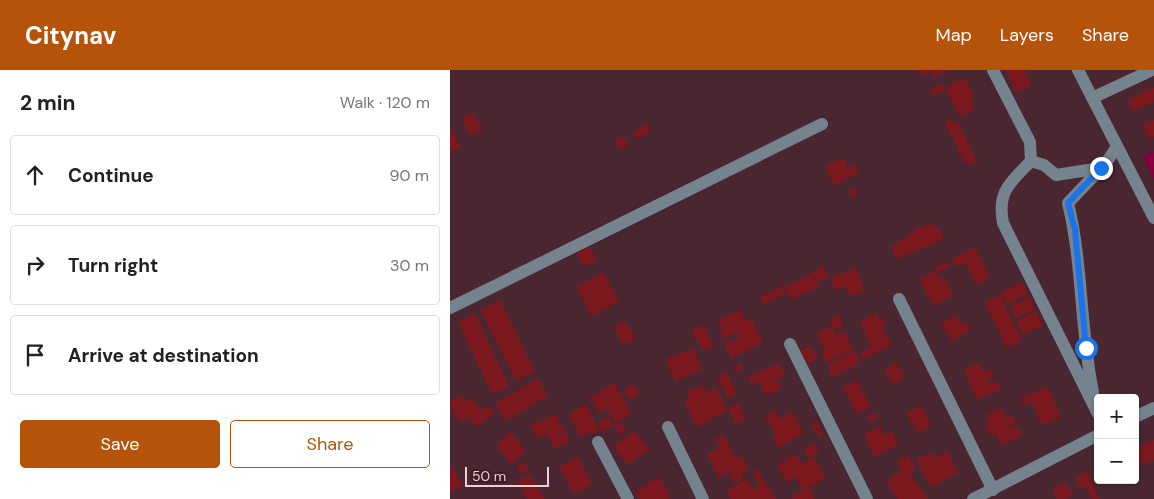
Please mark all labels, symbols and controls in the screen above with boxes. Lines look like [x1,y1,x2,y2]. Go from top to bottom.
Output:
text: Citynav [25,20,116,51]
text: Map [936,23,972,47]
text: Layers [1000,23,1054,47]
text: Share [1082,23,1129,47]
text: 2 min [20,89,76,117]
text: Walk · 120 m [340,92,430,113]
route end [1090,157,1113,180]
icon: ahead [21,161,49,189]
text: Continue [68,163,154,188]
text: 90 m [389,165,429,186]
icon: right [21,251,49,279]
text: Turn right [68,253,158,278]
text: 30 m [390,255,429,276]
route start [1075,337,1098,360]
icon: arrive [21,341,49,369]
text: Arrive at destination [68,343,259,368]
map controls [1094,394,1139,484]
button: + [1094,394,1139,439]
button: Save [20,420,220,468]
button: Share [230,420,430,468]
button: − [1094,439,1139,484]
scale bar [465,464,549,487]
text: 50 m [472,467,506,485]

